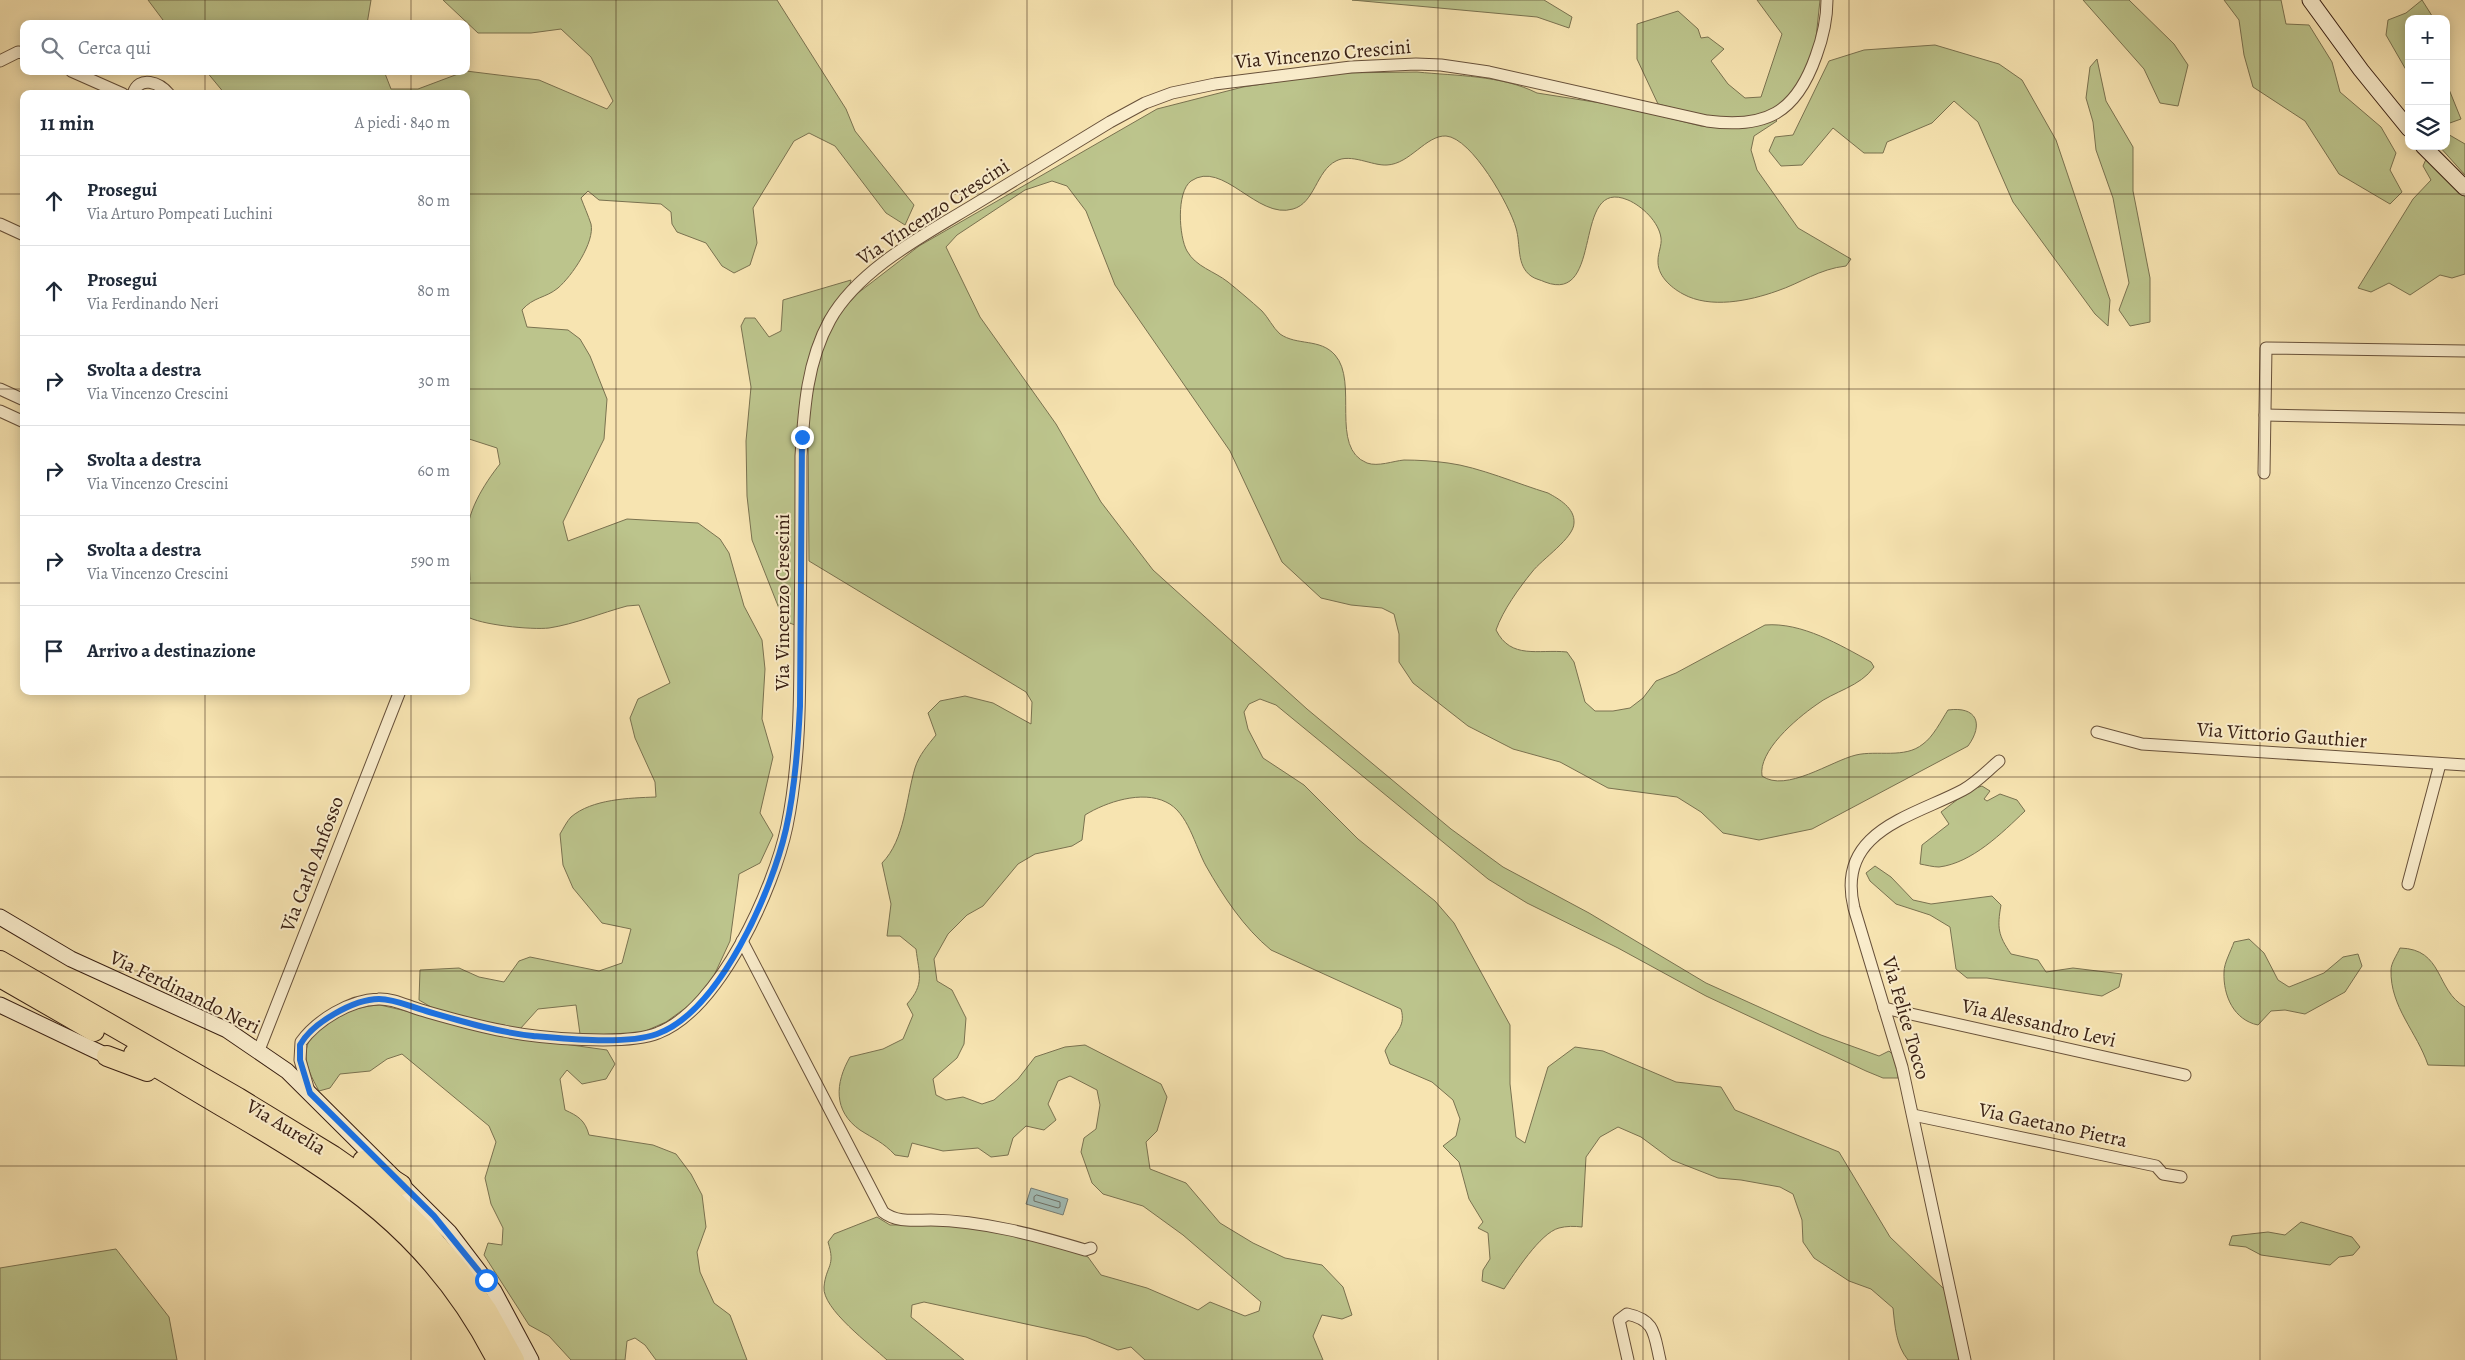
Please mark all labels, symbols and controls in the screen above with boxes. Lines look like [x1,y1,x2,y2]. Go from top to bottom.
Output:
map controls [2405,15,2450,150]
button: + [2405,15,2450,60]
search box [20,20,470,75]
street label: Via Vincenzo Crescini [1233,33,1412,75]
icon: search [38,34,66,62]
text: Cerca qui [78,35,151,61]
button: − [2405,60,2450,105]
button: layers [2405,105,2450,150]
text: 11 min [40,109,94,137]
text: A piedi · 840 m [355,112,450,134]
street label: Via Vincenzo Crescini [851,153,1015,272]
text: Prosegui [87,177,157,203]
icon: ahead [40,187,68,215]
text: 80 m [417,190,450,212]
text: Via Arturo Pompeati Luchini [87,203,273,225]
text: Prosegui [87,267,157,293]
icon: ahead [40,277,68,305]
text: 80 m [417,280,450,302]
text: Via Ferdinando Neri [87,293,219,315]
text: Svolta a destra [87,357,201,383]
icon: right [40,367,68,395]
text: 30 m [418,370,450,392]
text: Via Vincenzo Crescini [87,383,228,405]
route end [791,426,814,449]
text: Svolta a destra [87,447,201,473]
icon: right [40,457,68,485]
text: 60 m [418,460,450,482]
text: Via Vincenzo Crescini [87,473,228,495]
street label: Via Vincenzo Crescini [769,514,796,691]
text: Svolta a destra [87,537,201,563]
icon: right [40,547,68,575]
text: 590 m [411,550,450,572]
text: Via Vincenzo Crescini [87,563,228,585]
icon: arrive [40,637,68,665]
text: Arrivo a destinazione [87,638,256,664]
street label: Via Vittorio Gauthier [2195,716,2368,754]
street label: Via Carlo Anfosso [273,792,350,937]
street label: Via Ferdinando Neri [104,943,265,1040]
street label: Via Felice Tocco [1875,953,1936,1082]
street label: Via Alessandro Levi [1958,992,2119,1054]
street label: Via Aurelia [240,1092,332,1162]
street label: Via Gaetano Pietra [1975,1096,2130,1154]
route start [475,1269,498,1292]

